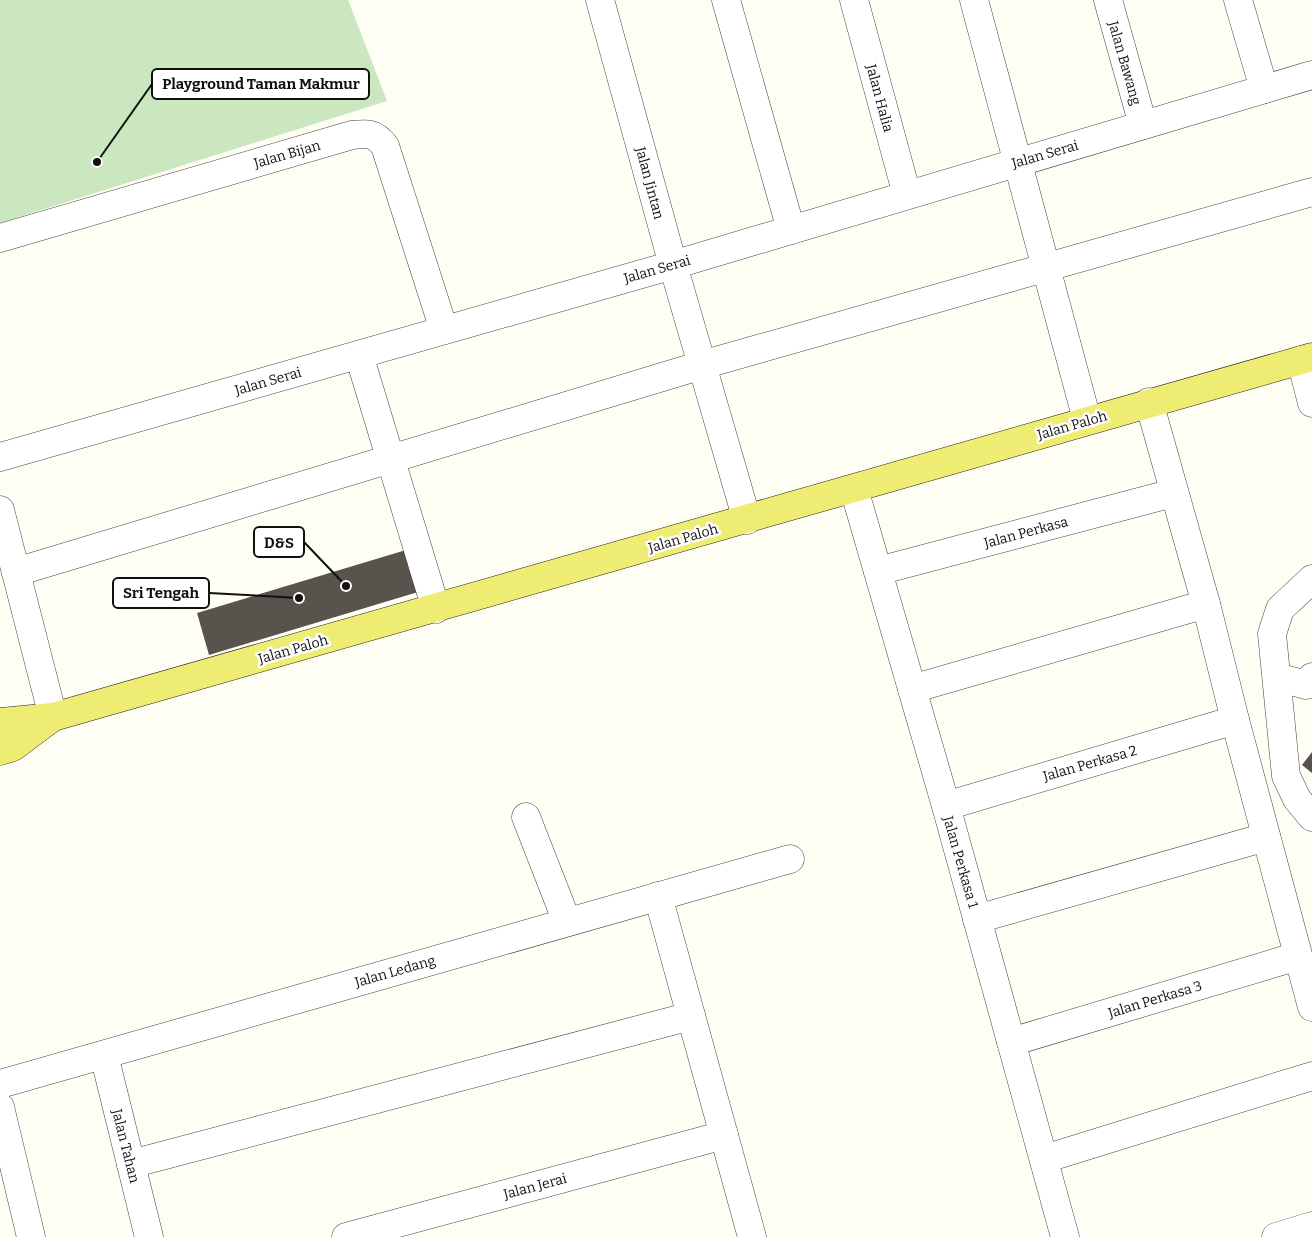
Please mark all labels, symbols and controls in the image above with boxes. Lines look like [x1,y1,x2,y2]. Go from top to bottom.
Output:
street label: Jalan Bawang [1104,18,1145,107]
street label: Jalan Halia [862,61,897,134]
callout: Playground Taman Makmur [152,69,369,99]
text: Playground Taman Makmur [162,75,360,93]
street label: Jalan Bijan [251,137,323,172]
street label: Jalan Serai [1009,137,1080,172]
street label: Jalan Jintan [631,144,667,221]
street label: Jalan Serai [621,252,692,287]
street label: Jalan Serai [232,364,303,399]
street label: Jalan Paloh [1034,407,1109,444]
street label: Jalan Perkasa [981,513,1070,552]
street label: Jalan Paloh [645,520,720,557]
callout: D&S [254,527,304,557]
text: D&S [264,534,294,552]
callout: Sri Tengah [113,578,209,608]
text: Sri Tengah [123,584,199,602]
street label: Jalan Paloh [255,631,330,668]
street label: Jalan Perkasa 2 [1040,742,1139,785]
street label: Jalan Perkasa 1 [939,813,982,910]
street label: Jalan Ledang [352,952,437,991]
street label: Jalan Perkasa 3 [1105,977,1204,1022]
street label: Jalan Tahan [108,1106,143,1185]
street label: Jalan Jerai [501,1170,569,1203]

